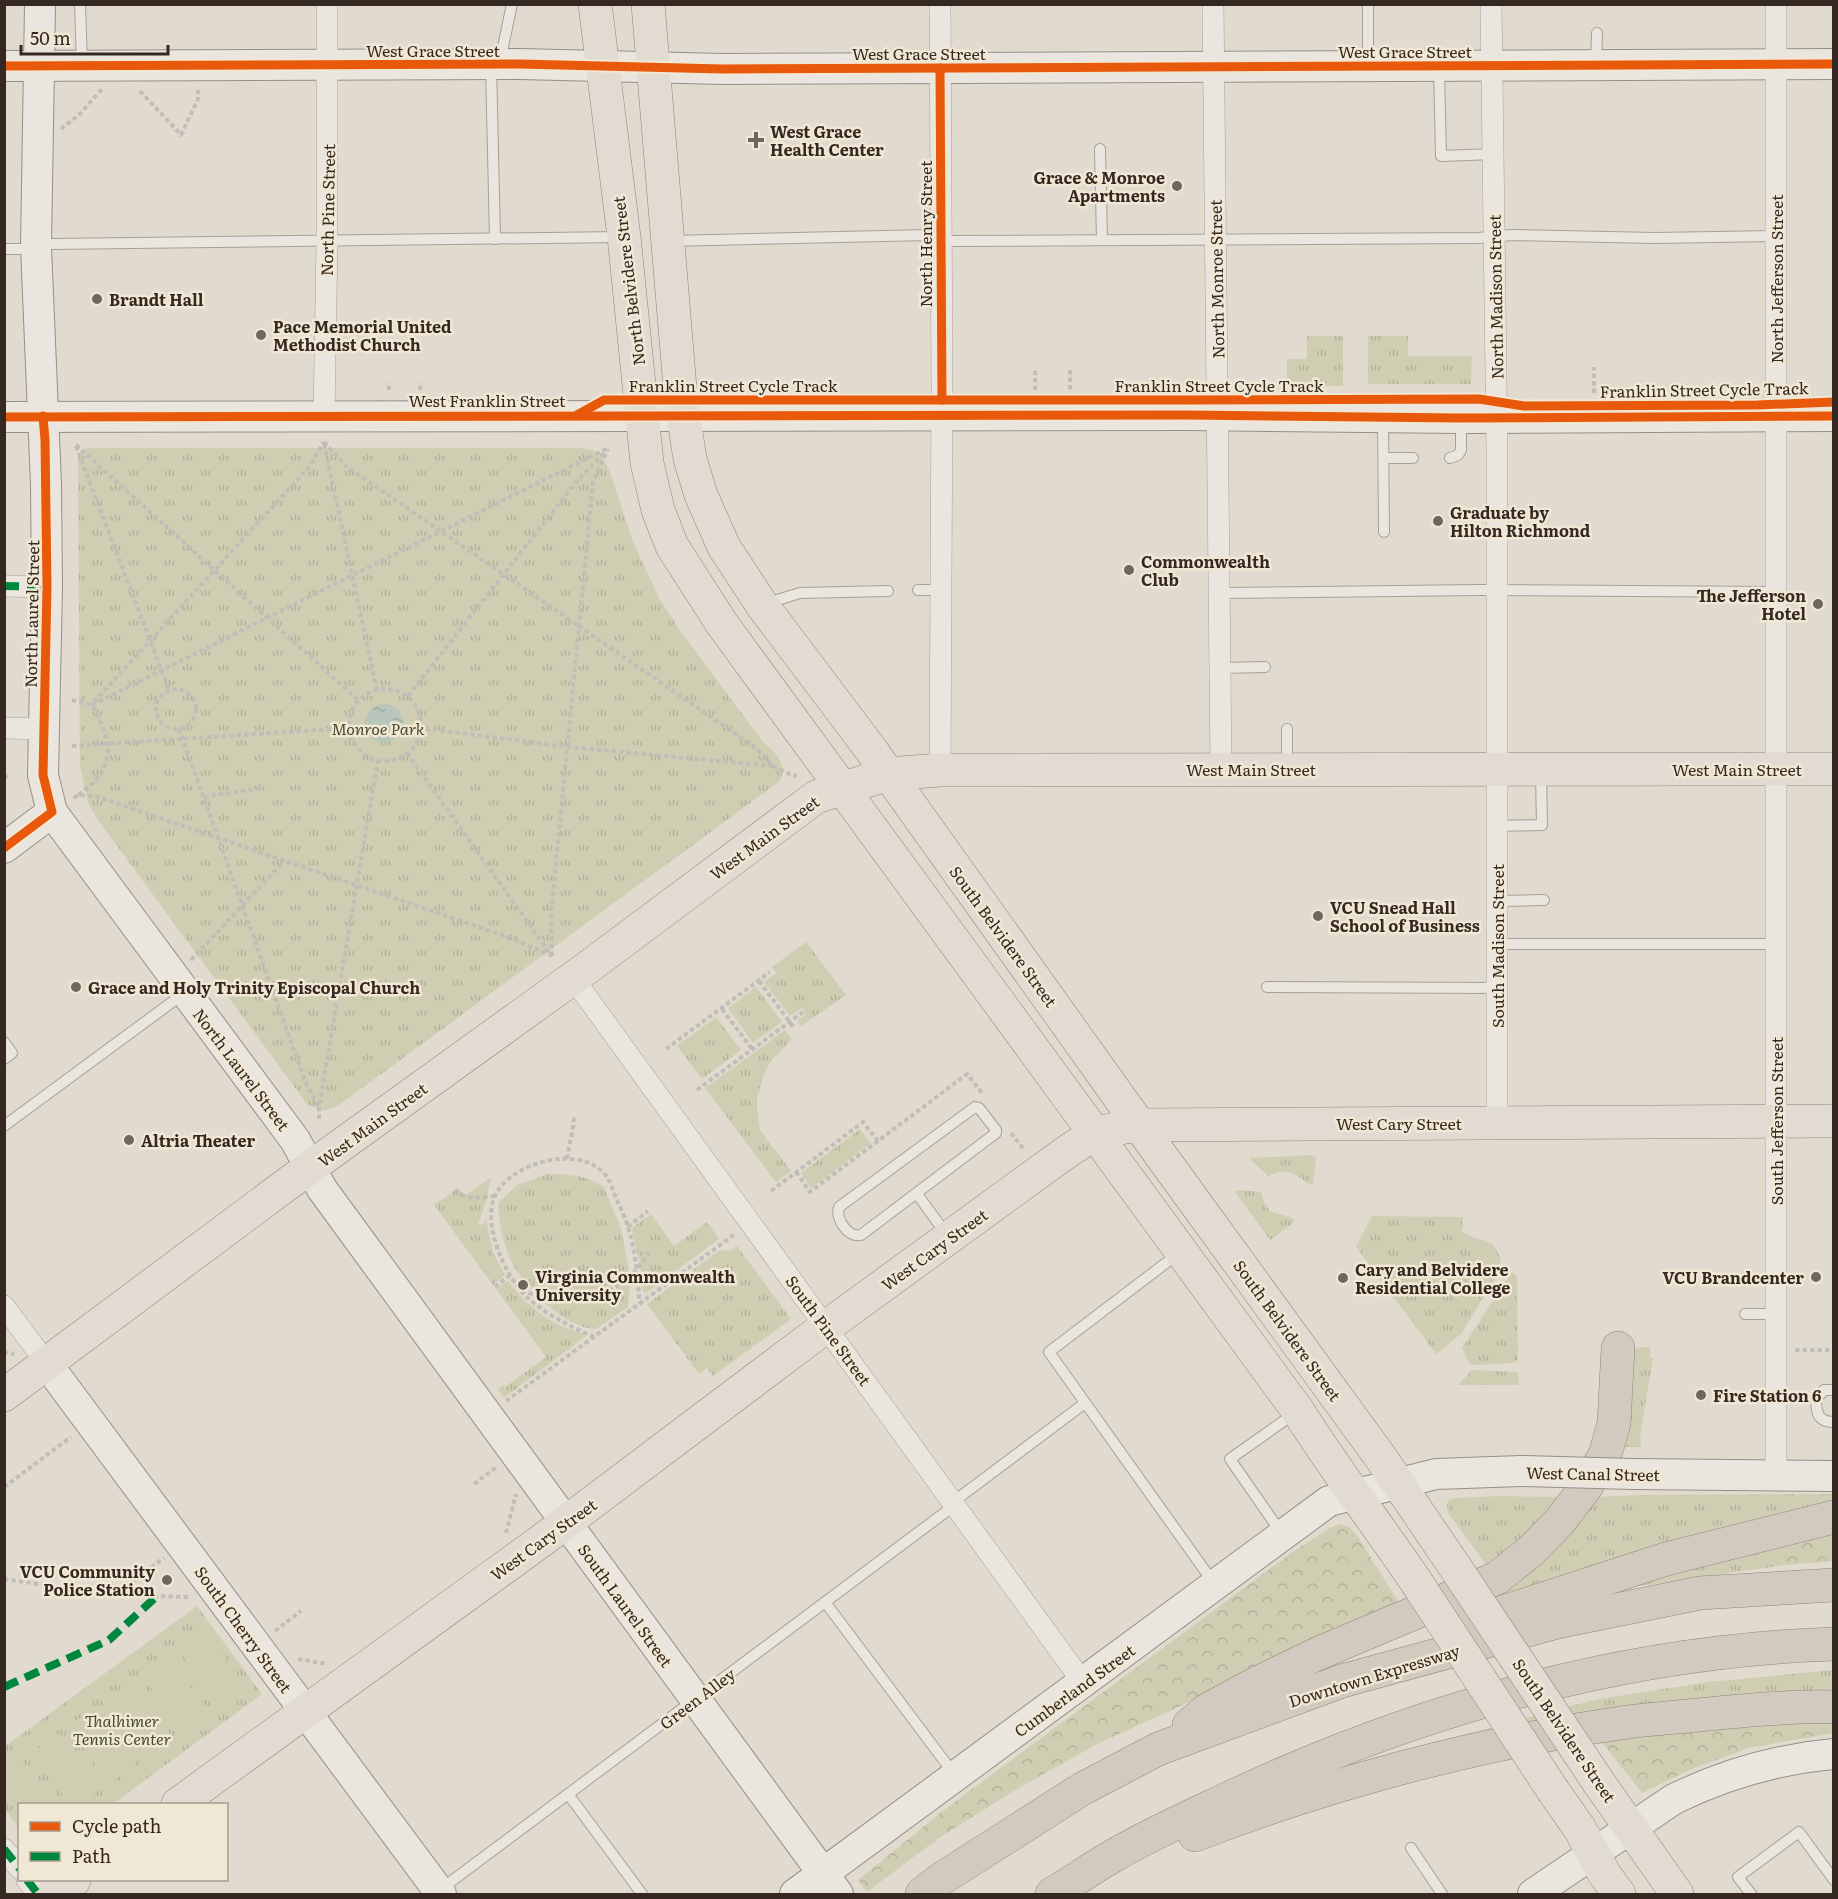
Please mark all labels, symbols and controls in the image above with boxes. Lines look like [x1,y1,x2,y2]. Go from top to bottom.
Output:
scale bar [21,18,168,56]
text: 50 m [30,24,71,51]
street label: West Grace Street [366,38,501,62]
street label: West Grace Street [1338,39,1473,63]
street label: West Grace Street [852,41,987,65]
place label: West Grace Health Center [770,119,884,161]
marker: West Grace Health Center [747,131,765,149]
street label: North Pine Street [314,143,340,276]
street label: North Henry Street [913,160,937,308]
place label: Grace & Monroe Apartments [1033,165,1165,207]
marker: Grace & Monroe Apartments [1170,179,1184,193]
street label: North Belvidere Street [606,194,650,367]
street label: North Jefferson Street [1764,194,1788,364]
street label: North Monroe Street [1203,199,1229,359]
street label: North Madison Street [1482,214,1508,380]
place label: Brandt Hall [109,287,204,311]
marker: Brandt Hall [90,292,104,306]
place label: Pace Memorial United Methodist Church [273,314,452,356]
marker: Pace Memorial United Methodist Church [254,328,268,342]
street label: Franklin Street Cycle Track [629,373,838,397]
street label: Franklin Street Cycle Track [1115,373,1324,397]
street label: Franklin Street Cycle Track [1599,375,1809,403]
street label: West Franklin Street [409,388,566,412]
place label: Graduate by Hilton Richmond [1450,500,1591,542]
marker: Graduate by Hilton Richmond [1431,514,1445,528]
street label: North Laurel Street [18,539,44,688]
place label: Commonwealth Club [1141,549,1270,591]
marker: Commonwealth Club [1122,563,1136,577]
place label: The Jefferson Hotel [1696,583,1806,625]
marker: The Jefferson Hotel [1811,597,1825,611]
park label: Monroe Park [332,716,425,740]
street label: West Main Street [1186,757,1317,781]
street label: West Main Street [1672,757,1803,781]
street label: West Main Street [704,789,824,885]
street label: South Belvidere Street [944,860,1064,1012]
street label: South Madison Street [1485,863,1509,1028]
place label: VCU Snead Hall School of Business [1330,895,1480,937]
marker: VCU Snead Hall School of Business [1311,909,1325,923]
place label: Grace and Holy Trinity Episcopal Church [88,975,420,999]
marker: Grace and Holy Trinity Episcopal Church [69,980,83,994]
street label: North Laurel Street [188,1003,296,1136]
street label: South Jefferson Street [1764,1036,1788,1205]
street label: West Main Street [312,1076,432,1172]
street label: West Cary Street [1336,1111,1463,1135]
place label: Altria Theater [141,1128,255,1152]
marker: Altria Theater [122,1133,136,1147]
street label: West Cary Street [876,1202,992,1296]
street label: South Belvidere Street [1228,1254,1348,1406]
place label: Cary and Belvidere Residential College [1355,1257,1510,1299]
place label: Virginia Commonwealth University [535,1264,735,1306]
place label: VCU Brandcenter [1662,1265,1804,1289]
street label: South Pine Street [781,1270,878,1391]
marker: VCU Brandcenter [1809,1270,1823,1284]
marker: Cary and Belvidere Residential College [1336,1271,1350,1285]
marker: Virginia Commonwealth University [516,1278,530,1292]
place label: Fire Station 6 [1713,1383,1821,1407]
marker: Fire Station 6 [1694,1388,1708,1402]
street label: West Canal Street [1526,1460,1661,1486]
street label: West Cary Street [485,1492,601,1586]
street label: South Laurel Street [573,1538,679,1672]
place label: VCU Community Police Station [20,1559,155,1601]
street label: South Cherry Street [190,1561,299,1698]
marker: VCU Community Police Station [160,1573,174,1587]
street label: Downtown Expressway [1285,1637,1463,1712]
street label: Cumberland Street [1009,1638,1140,1742]
street label: South Belvidere Street [1508,1653,1623,1807]
street label: Green Alley [654,1661,740,1734]
park label: Thalhimer Tennis Center [73,1708,171,1750]
legend [18,1803,228,1881]
text: Cycle path [72,1812,161,1839]
text: Path [72,1842,111,1869]

